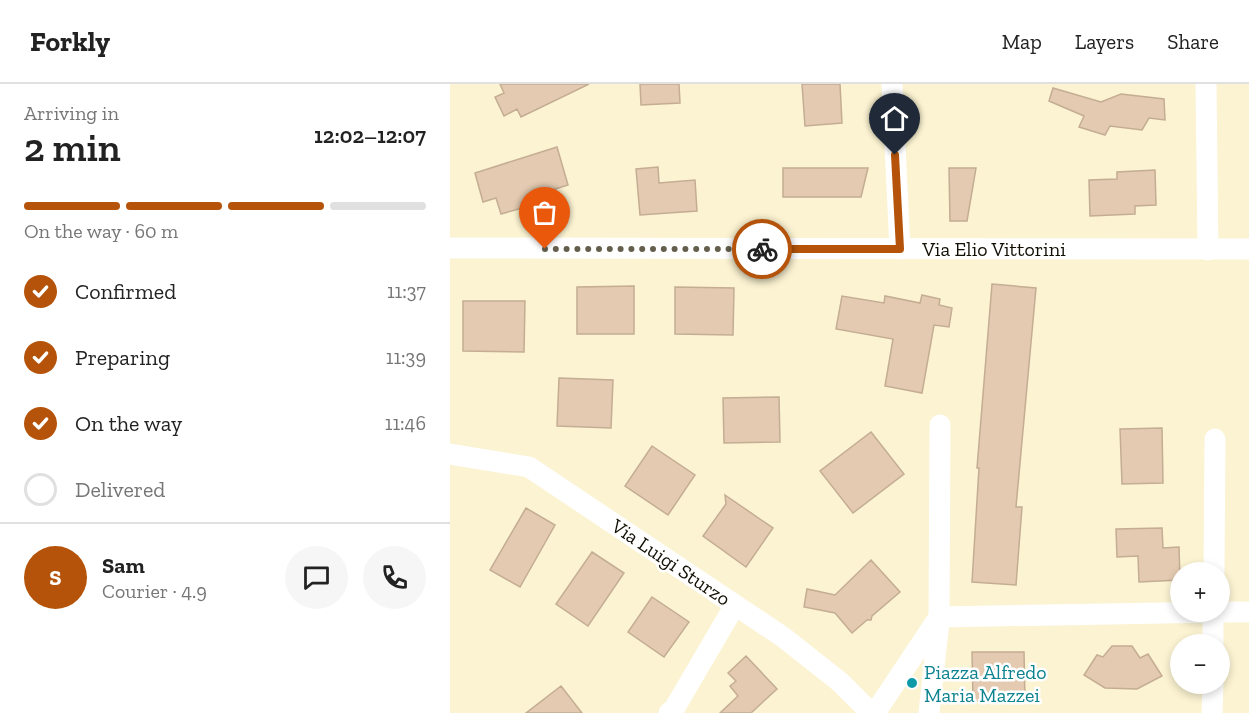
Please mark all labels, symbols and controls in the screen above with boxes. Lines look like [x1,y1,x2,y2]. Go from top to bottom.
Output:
text: Forkly [30,25,110,58]
text: Map [1002,29,1042,54]
text: Layers [1075,29,1134,54]
text: Share [1167,29,1219,54]
pin [869,93,920,155]
text: Arriving in [24,101,119,125]
icon: home [878,102,911,135]
text: 12:02–12:07 [314,122,426,149]
text: 2 min [24,124,121,171]
pin [519,187,570,249]
icon: bag [528,196,561,229]
text: On the way · 60 m [24,219,178,243]
courier [732,219,792,279]
icon: bike [746,233,779,266]
street label: Via Elio Vittorini [921,237,1066,261]
icon: check [24,275,57,308]
text: Confirmed [75,278,176,305]
text: 11:37 [387,279,426,303]
icon: check [24,341,57,374]
text: Preparing [75,344,170,371]
text: 11:39 [386,345,426,369]
icon: check [24,407,57,440]
text: On the way [75,410,182,437]
text: 11:46 [385,411,426,435]
text: Delivered [75,476,165,503]
street label: Via Luigi Sturzo [606,513,735,611]
button: chat [285,546,348,609]
button: phone [363,546,426,609]
text: Sam [102,552,145,579]
map controls [1170,562,1230,694]
button: + [1170,562,1230,622]
text: S [49,564,62,591]
text: Courier · 4.9 [102,579,207,603]
button: − [1170,634,1230,694]
place label: Piazza Alfredo Maria Mazzei [924,660,1047,707]
marker: Piazza Alfredo Maria Mazzei [905,676,919,690]

